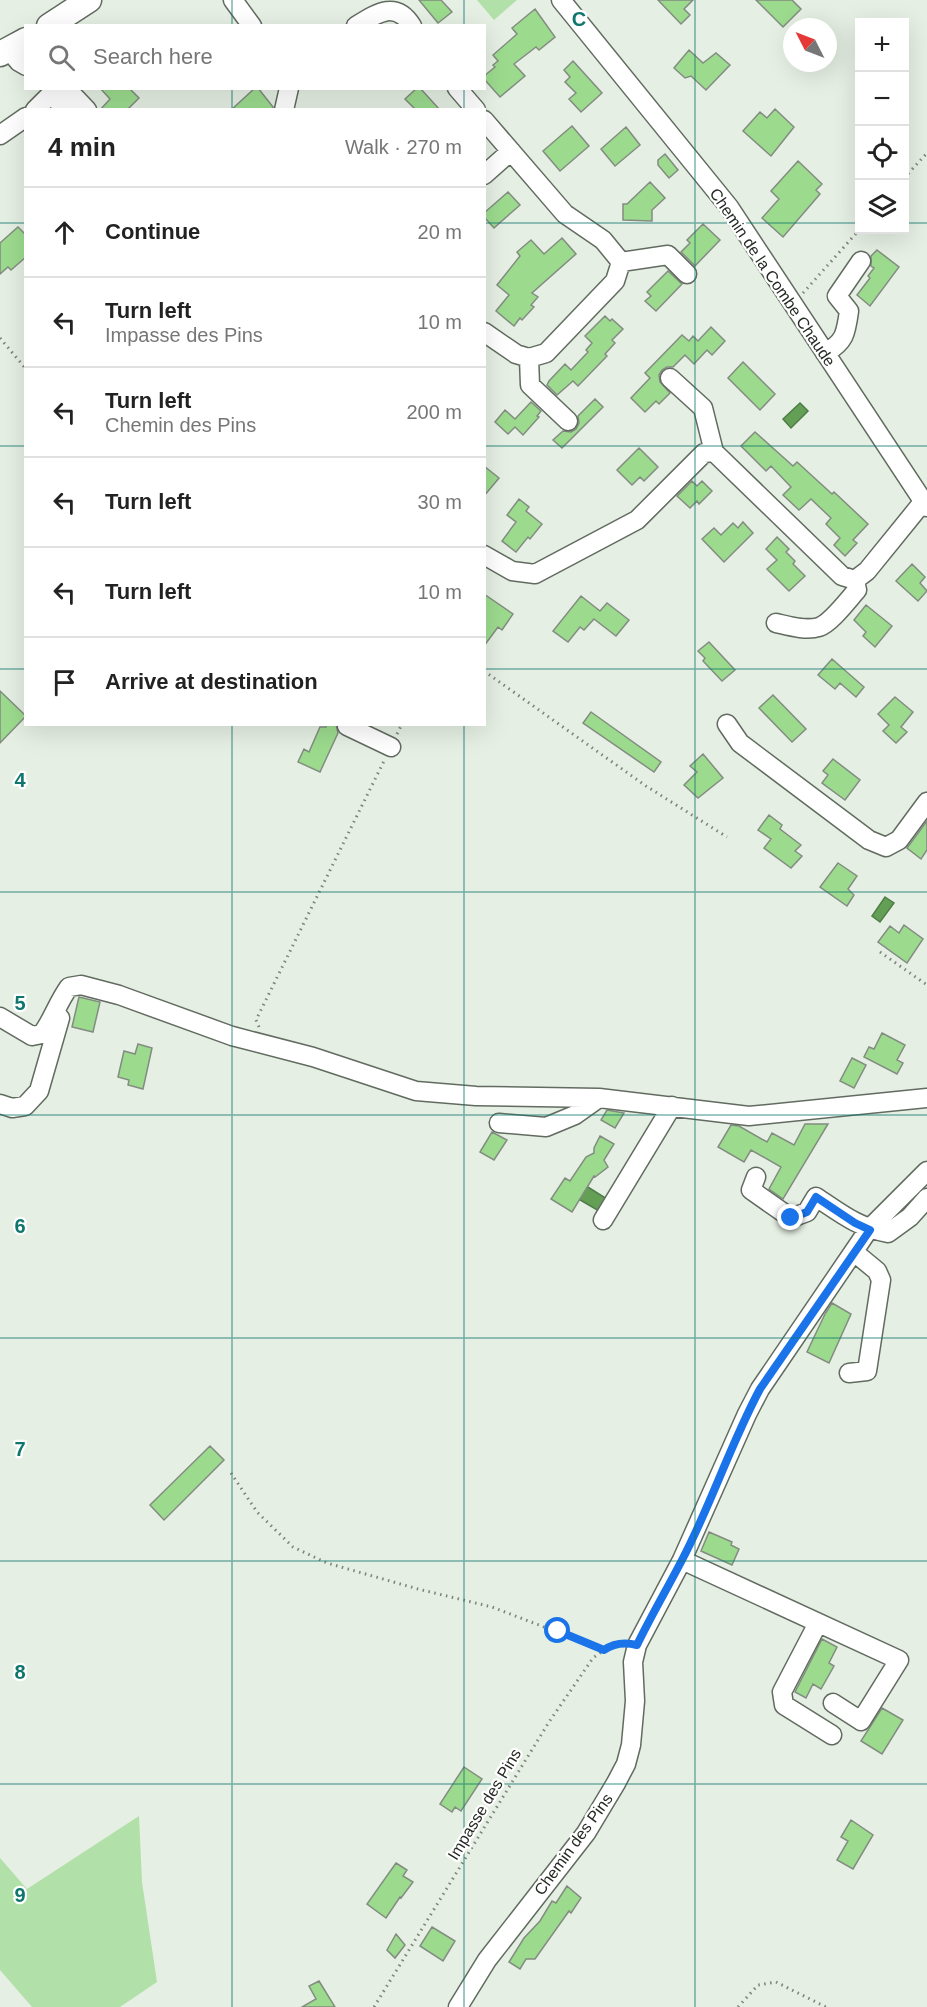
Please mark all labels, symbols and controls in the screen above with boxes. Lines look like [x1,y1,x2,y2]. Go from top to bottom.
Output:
text: C [572,8,586,30]
north arrow [783,18,837,72]
map controls [855,18,909,234]
button: + [855,18,909,72]
search box [24,24,486,90]
icon: search [45,41,78,74]
text: Search here [93,44,213,69]
button: − [855,72,909,126]
button: locate [855,126,909,180]
text: 4 min [48,132,116,162]
text: Walk · 270 m [345,136,462,158]
button: layers [855,180,909,234]
street label: Chemin de la Combe Chaude [707,185,839,369]
icon: ahead [48,216,81,249]
text: Continue [105,219,200,244]
text: 20 m [418,221,462,243]
text: Turn left [105,298,191,323]
icon: left [48,306,81,339]
text: 10 m [418,311,462,333]
text: Impasse des Pins [105,324,263,346]
text: Turn left [105,388,191,413]
icon: left [48,396,81,429]
text: 200 m [406,401,462,423]
text: Chemin des Pins [105,414,256,436]
icon: left [48,486,81,519]
text: Turn left [105,489,191,514]
text: 30 m [418,491,462,513]
icon: left [48,576,81,609]
text: Turn left [105,579,191,604]
text: 10 m [418,581,462,603]
icon: arrive [48,666,81,699]
text: Arrive at destination [105,669,318,694]
text: 4 [14,769,26,791]
text: 5 [14,992,26,1014]
route end [777,1204,803,1230]
text: 6 [14,1215,26,1237]
text: 7 [14,1438,26,1460]
route start [544,1617,570,1643]
text: 8 [14,1661,26,1683]
street label: Impasse des Pins [445,1746,524,1863]
street label: Chemin des Pins [531,1790,616,1898]
text: 9 [14,1884,26,1906]

